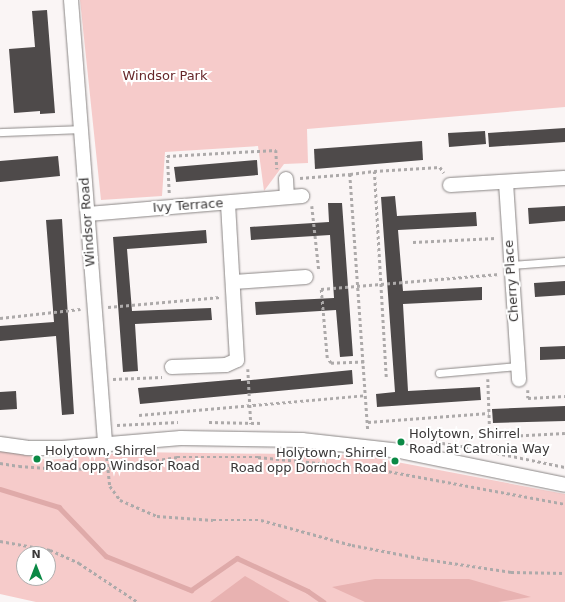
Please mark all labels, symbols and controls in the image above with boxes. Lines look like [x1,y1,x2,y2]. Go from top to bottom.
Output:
park label: Windsor Park [123,68,207,84]
street label: Windsor Road [77,177,99,267]
street label: Ivy Terrace [152,196,224,216]
street label: Cherry Place [501,239,523,323]
place label: Holytown, Shirrel Road at Catronia Way [409,427,550,458]
marker: Holytown, Shirrel Road at Catronia Way [396,437,406,447]
place label: Holytown, Shirrel Road opp Windsor Road [45,444,200,475]
place label: Holytown, Shirrel Road opp Dornoch Road [230,446,387,477]
marker: Holytown, Shirrel Road opp Windsor Road [32,454,42,464]
marker: Holytown, Shirrel Road opp Dornoch Road [390,456,400,466]
north arrow [16,546,56,586]
text: N [31,548,41,561]

